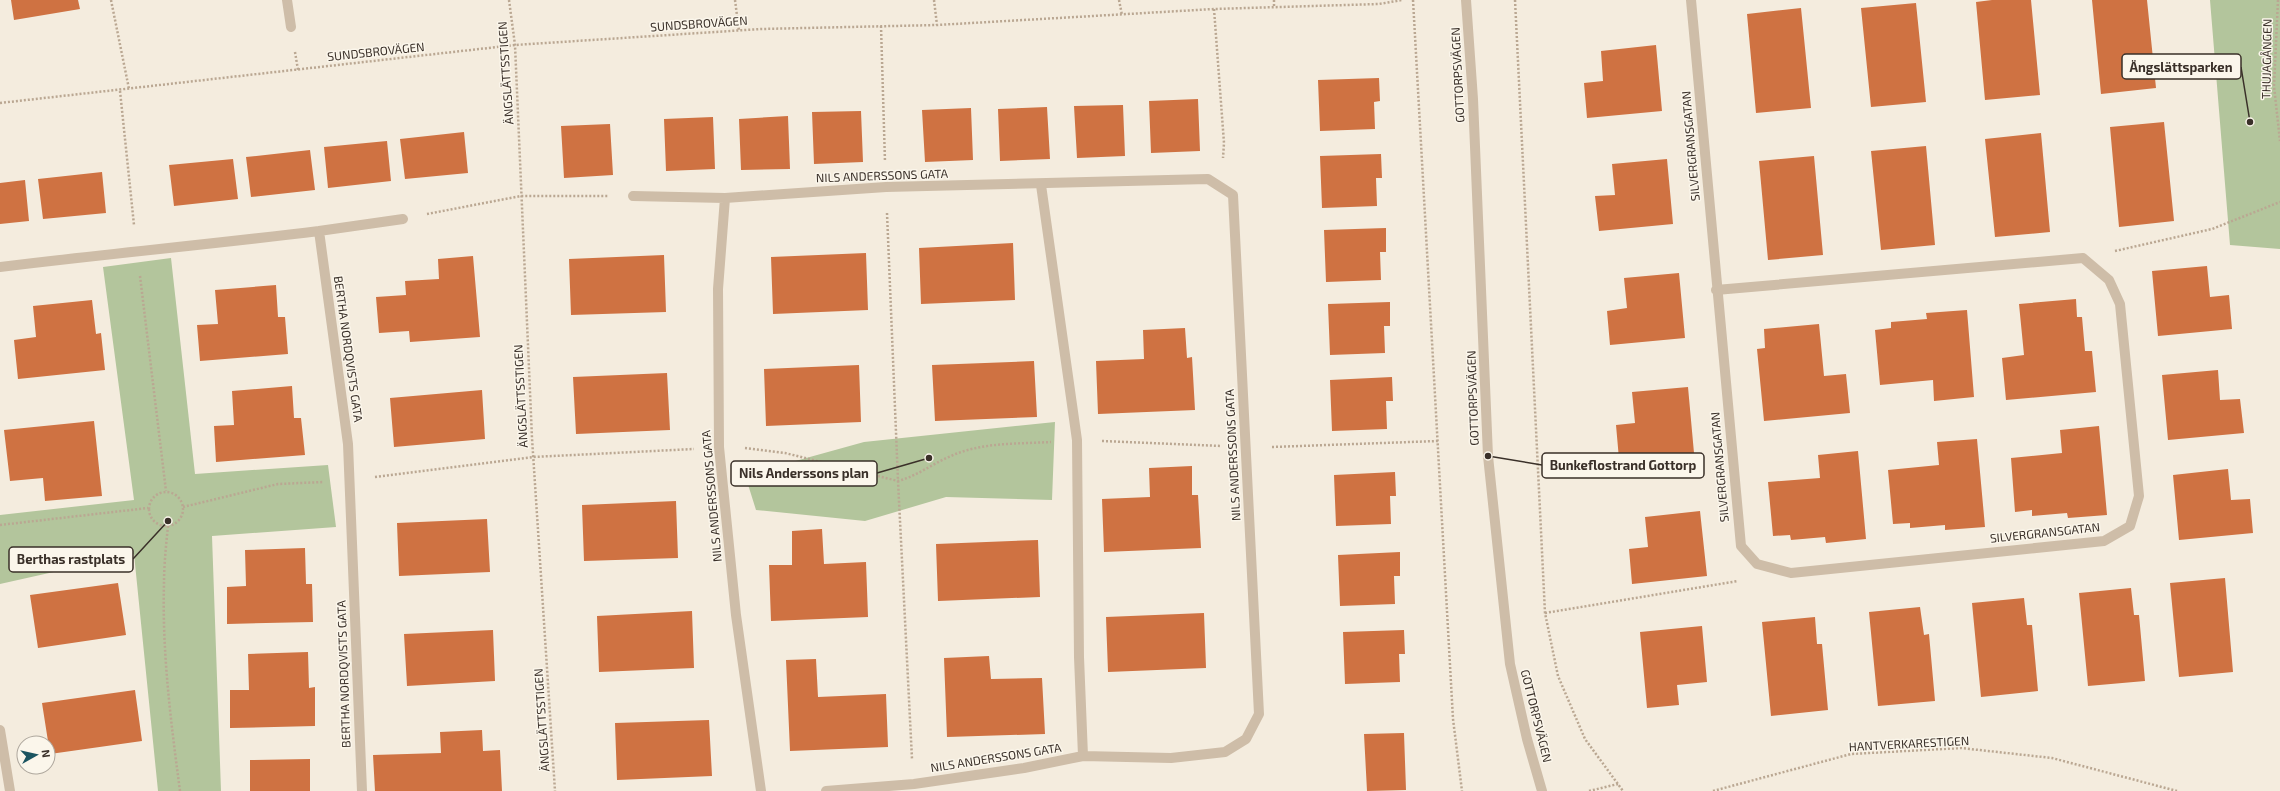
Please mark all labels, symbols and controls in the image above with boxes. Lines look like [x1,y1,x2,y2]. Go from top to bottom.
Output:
street label: SUNDSBROVÄGEN [650,13,748,33]
street label: THUJAGÅNGEN [2258,19,2274,99]
street label: ÄNGSLÄTTSSTIGEN [494,21,516,125]
street label: GOTTORPSVÄGEN [1448,27,1466,123]
street label: SUNDSBROVÄGEN [327,39,425,63]
callout: Ängslättsparken [2122,54,2241,79]
text: Ängslättsparken [2130,59,2233,75]
street label: SILVERGRANSGATAN [1678,90,1702,202]
street label: NILS ANDERSSONS GATA [816,166,949,184]
street label: BERTHA NORDQVISTS GATA [331,275,366,424]
street label: ÄNGSLÄTTSSTIGEN [510,344,530,448]
street label: GOTTORPSVÄGEN [1463,350,1481,446]
street label: NILS ANDERSSONS GATA [1222,388,1242,521]
street label: SILVERGRANSGATAN [1707,411,1731,523]
street label: NILS ANDERSSONS GATA [698,429,724,563]
callout: Bunkeflostrand Gottorp [1542,453,1704,478]
text: Bunkeflostrand Gottorp [1550,457,1696,473]
callout: Nils Anderssons plan [731,461,877,486]
text: Nils Anderssons plan [739,465,869,481]
street label: SILVERGRANSGATAN [1989,519,2101,545]
callout: Berthas rastplats [9,547,133,572]
text: Berthas rastplats [17,551,125,567]
street label: BERTHA NORDQVISTS GATA [333,599,354,748]
street label: ÄNGSLÄTTSSTIGEN [530,668,552,772]
street label: GOTTORPSVÄGEN [1519,668,1555,764]
street label: HANTVERKARESTIGEN [1848,733,1970,753]
north arrow [16,735,56,775]
street label: NILS ANDERSSONS GATA [929,740,1063,774]
text: N [39,749,53,758]

